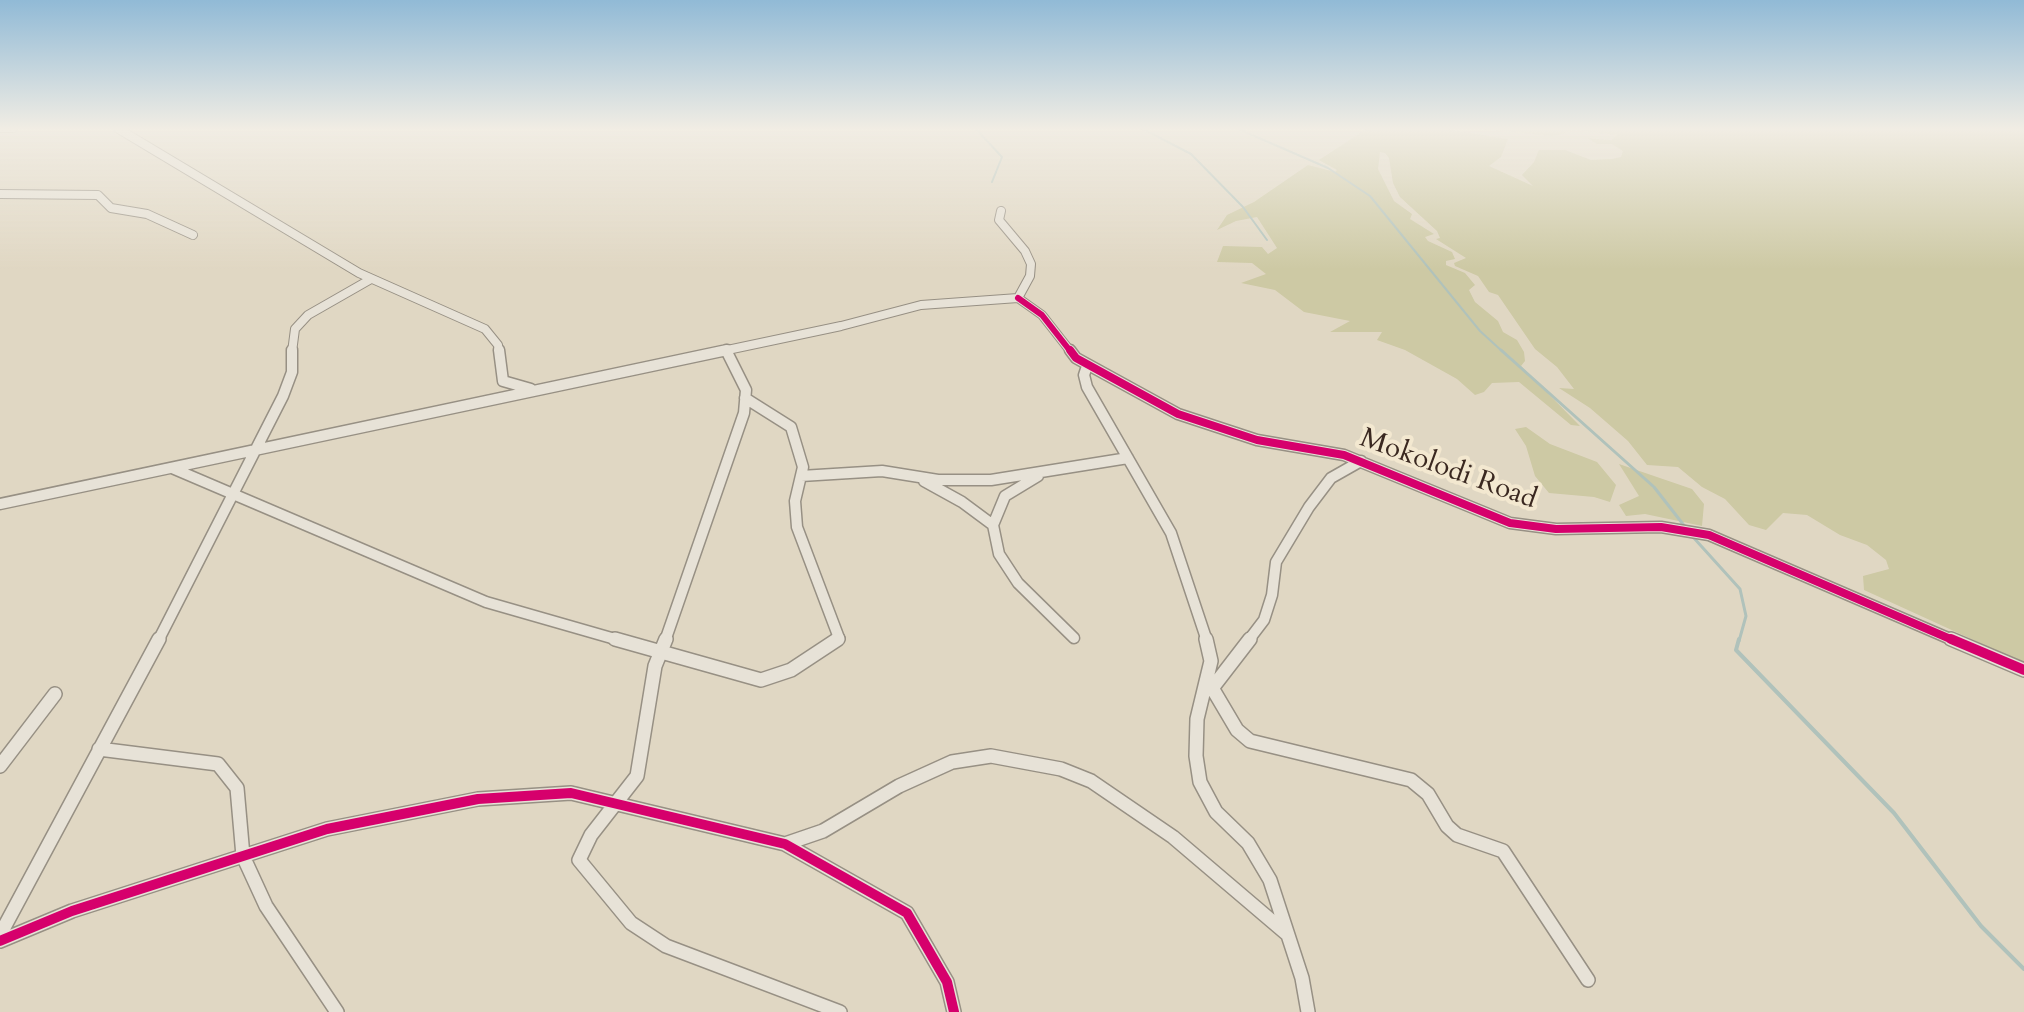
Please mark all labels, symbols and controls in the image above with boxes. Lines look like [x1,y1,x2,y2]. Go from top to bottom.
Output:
street label: Mokolodi Road [1355,422,1541,518]

